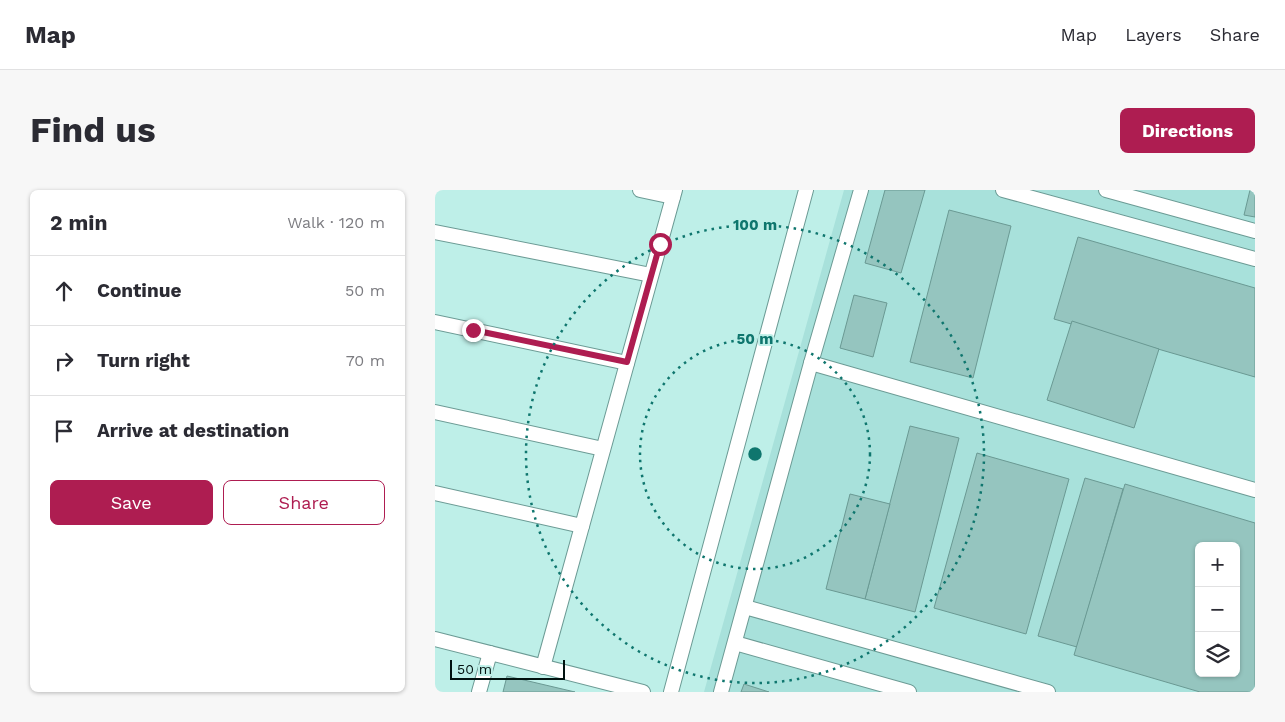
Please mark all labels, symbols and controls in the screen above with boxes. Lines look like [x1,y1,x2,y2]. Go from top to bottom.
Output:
text: Map [25,21,76,49]
text: Map [1060,24,1097,45]
text: Layers [1125,24,1182,45]
text: Share [1210,24,1260,45]
button: Directions [1120,108,1255,153]
text: Find us [30,109,156,151]
text: 2 min [50,210,107,235]
text: Walk · 120 m [287,213,385,232]
text: 100 m [733,216,777,234]
route start [649,233,672,256]
icon: ahead [50,277,78,305]
text: Continue [97,279,181,302]
text: 50 m [345,281,385,300]
route end [462,319,485,342]
text: 50 m [737,330,773,348]
icon: right [50,347,78,375]
text: Turn right [97,349,190,372]
text: 70 m [346,351,385,370]
icon: arrive [50,417,78,445]
text: Arrive at destination [97,419,289,442]
centre of rings [746,445,764,463]
button: Save [50,480,213,525]
button: Share [223,480,385,525]
map controls [1195,542,1240,677]
button: + [1195,542,1240,587]
button: − [1195,587,1240,632]
button: layers [1195,632,1240,677]
scale bar [450,657,565,680]
text: 50 m [457,661,492,677]

